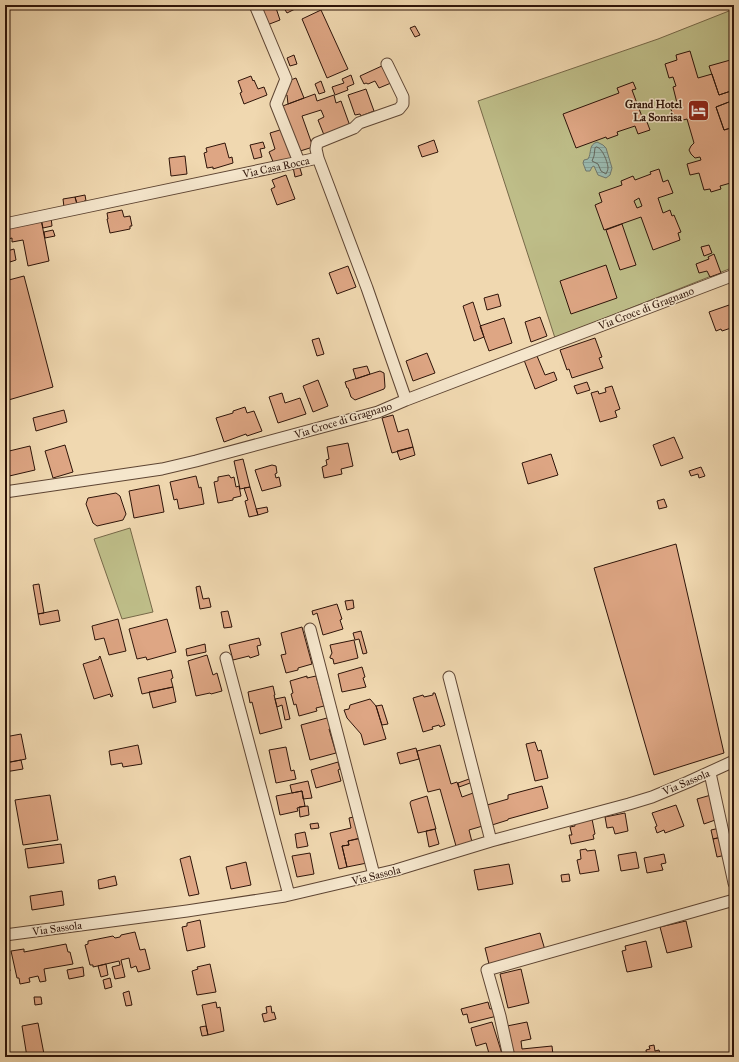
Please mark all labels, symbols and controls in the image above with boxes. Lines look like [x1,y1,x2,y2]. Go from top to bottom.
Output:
hotel icon: Grand Hotel La Sonrisa [685,97,711,123]
place label: Grand Hotel La Sonrisa [625,98,683,124]
street label: Via Casa Rocca [240,154,311,181]
street label: Via Croce di Gragnano [596,284,696,333]
street label: Via Croce di Gragnano [292,399,394,442]
street label: Via Sassola [660,767,712,799]
street label: Via Sassola [349,863,402,888]
street label: Via Sassola [30,919,83,939]

